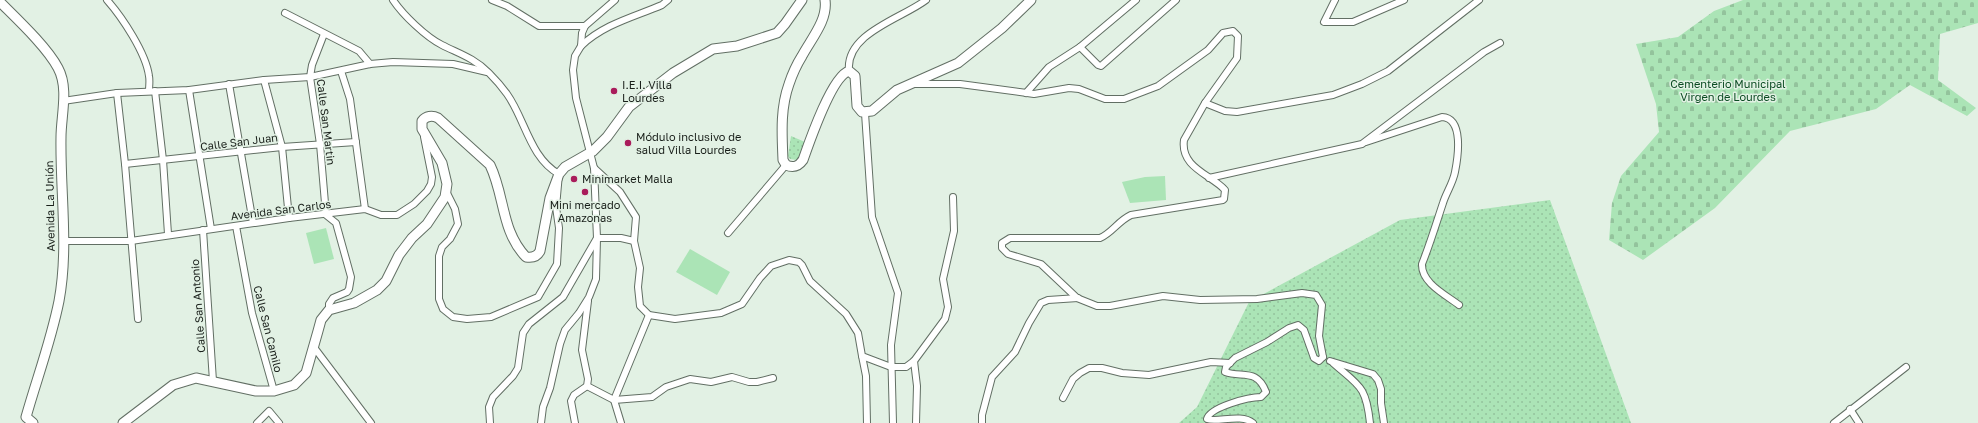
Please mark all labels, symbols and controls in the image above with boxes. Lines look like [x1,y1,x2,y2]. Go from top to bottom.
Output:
park label: Cementerio Municipal Virgen de Lourdes [1670,77,1786,103]
street label: Calle San Martin [315,78,338,166]
place label: I.E.I. Villa Lourdes [622,78,672,104]
marker: I.E.I. Villa Lourdes [609,86,619,96]
street label: Calle San Juan [199,130,279,153]
place label: Módulo inclusivo de salud Villa Lourdes [636,130,741,156]
marker: Módulo inclusivo de salud Villa Lourdes [623,138,633,148]
street label: Avenida La Unión [42,160,57,252]
place label: Minimarket Malla [582,172,673,185]
marker: Minimarket Malla [569,174,579,184]
marker: Mini mercado Amazonas [580,187,590,197]
street label: Avenida San Carlos [230,197,332,222]
place label: Mini mercado Amazonas [550,198,621,224]
street label: Calle San Antonio [188,258,207,353]
street label: Calle San Camilo [251,284,286,374]

